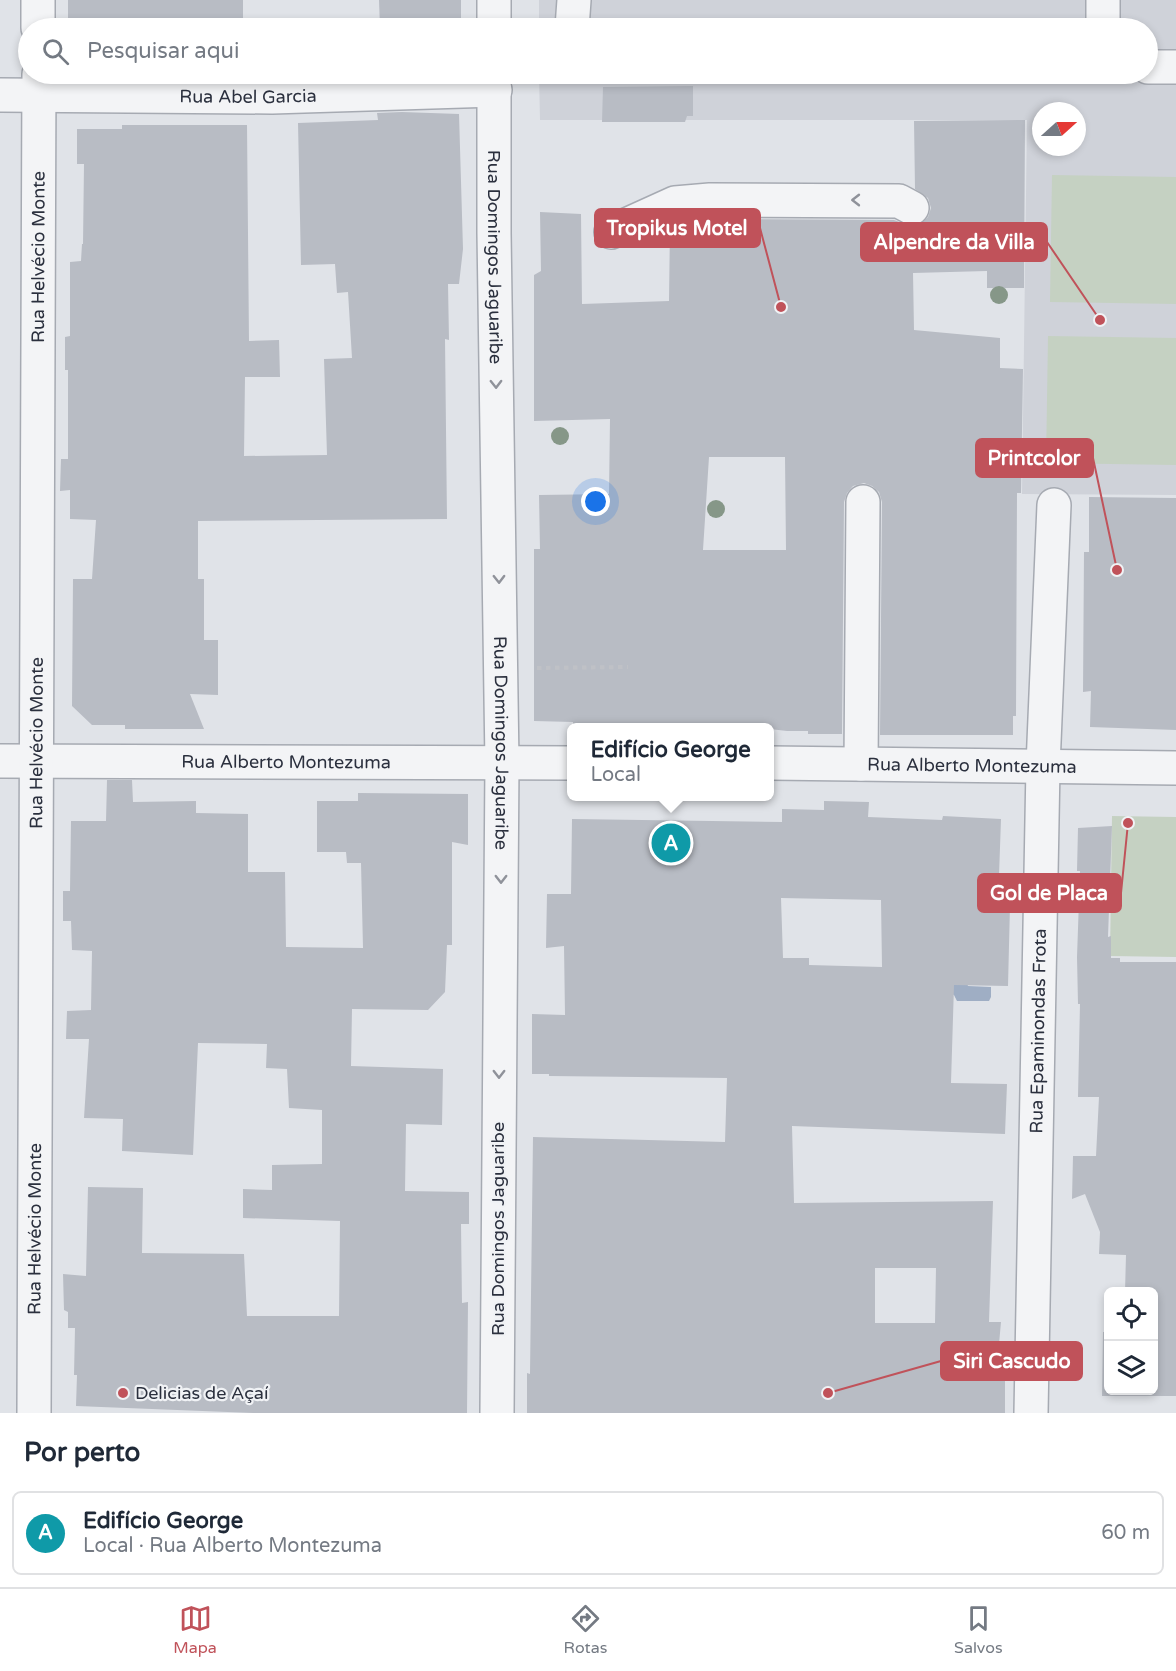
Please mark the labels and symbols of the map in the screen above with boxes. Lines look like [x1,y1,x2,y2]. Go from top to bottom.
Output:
street label: Rua Abel Garcia [179,85,317,108]
north arrow [1032,102,1086,156]
street label: Rua Domingos Jaguaribe [483,150,507,364]
street label: Rua Helvécio Monte [27,171,50,343]
one-way arrow [851,194,860,206]
callout: Tropikus Motel [595,209,760,247]
text: Tropikus Motel [606,217,747,241]
callout: Alpendre da Villa [861,223,1047,261]
text: Alpendre da Villa [873,231,1035,255]
one-way arrow [490,379,502,388]
callout: Printcolor [976,439,1093,477]
text: Printcolor [988,447,1081,471]
your location [581,487,610,516]
one-way arrow [492,574,505,583]
street label: Rua Domingos Jaguaribe [489,636,513,850]
street label: Rua Helvécio Monte [25,657,48,829]
street label: Rua Alberto Montezuma [181,751,391,773]
street label: Rua Alberto Montezuma [867,753,1077,778]
pin: A [652,820,690,866]
one-way arrow [495,874,507,883]
callout: Gol de Placa [978,874,1121,912]
text: Gol de Placa [990,882,1108,906]
street label: Rua Epaminondas Frota [1025,928,1051,1134]
one-way arrow [493,1069,506,1078]
street label: Rua Domingos Jaguaribe [487,1122,509,1336]
street label: Rua Helvécio Monte [23,1143,46,1315]
callout: Siri Cascudo [941,1342,1082,1380]
text: Siri Cascudo [953,1350,1071,1374]
place label: Delicias de Açaí [135,1382,269,1404]
marker: Delicias de Açaí [116,1386,130,1400]

